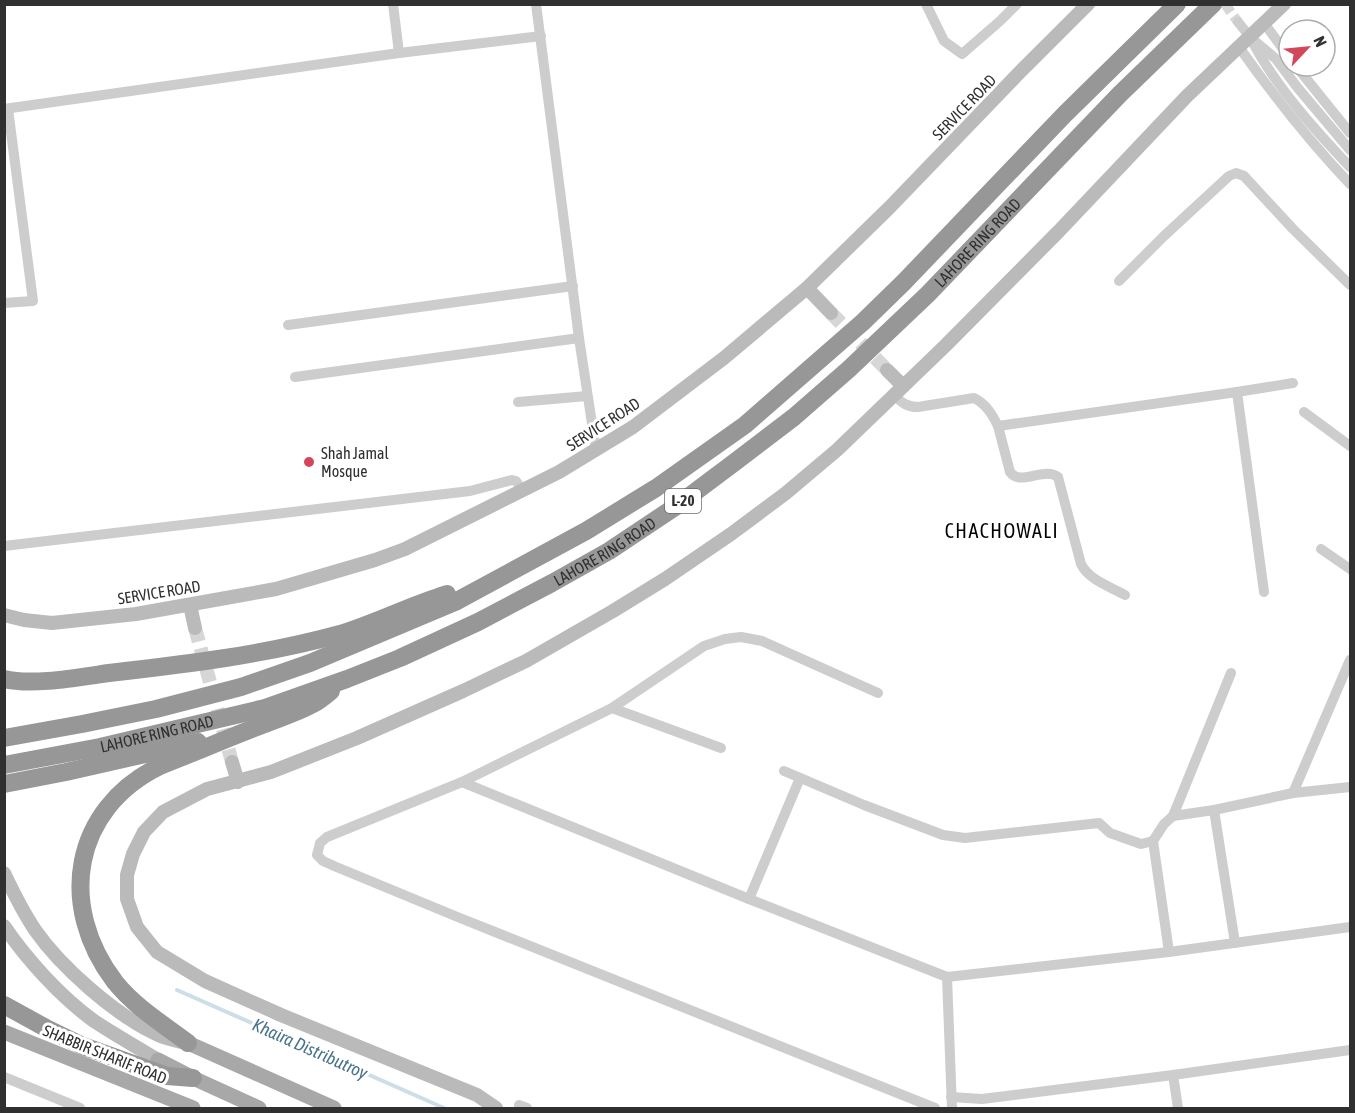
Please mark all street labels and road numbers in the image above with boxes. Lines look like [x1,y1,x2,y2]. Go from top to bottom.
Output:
street label: SERVICE ROAD [929,71,999,143]
street label: LAHORE RING ROAD [931,194,1024,291]
street label: SERVICE ROAD [563,394,643,454]
road number: L-20 [665,489,701,513]
street label: LAHORE RING ROAD [550,514,659,589]
street label: SERVICE ROAD [116,577,202,607]
street label: LAHORE RING ROAD [98,711,215,756]
street label: SHABBIR SHARIF ROAD [40,1021,170,1087]

